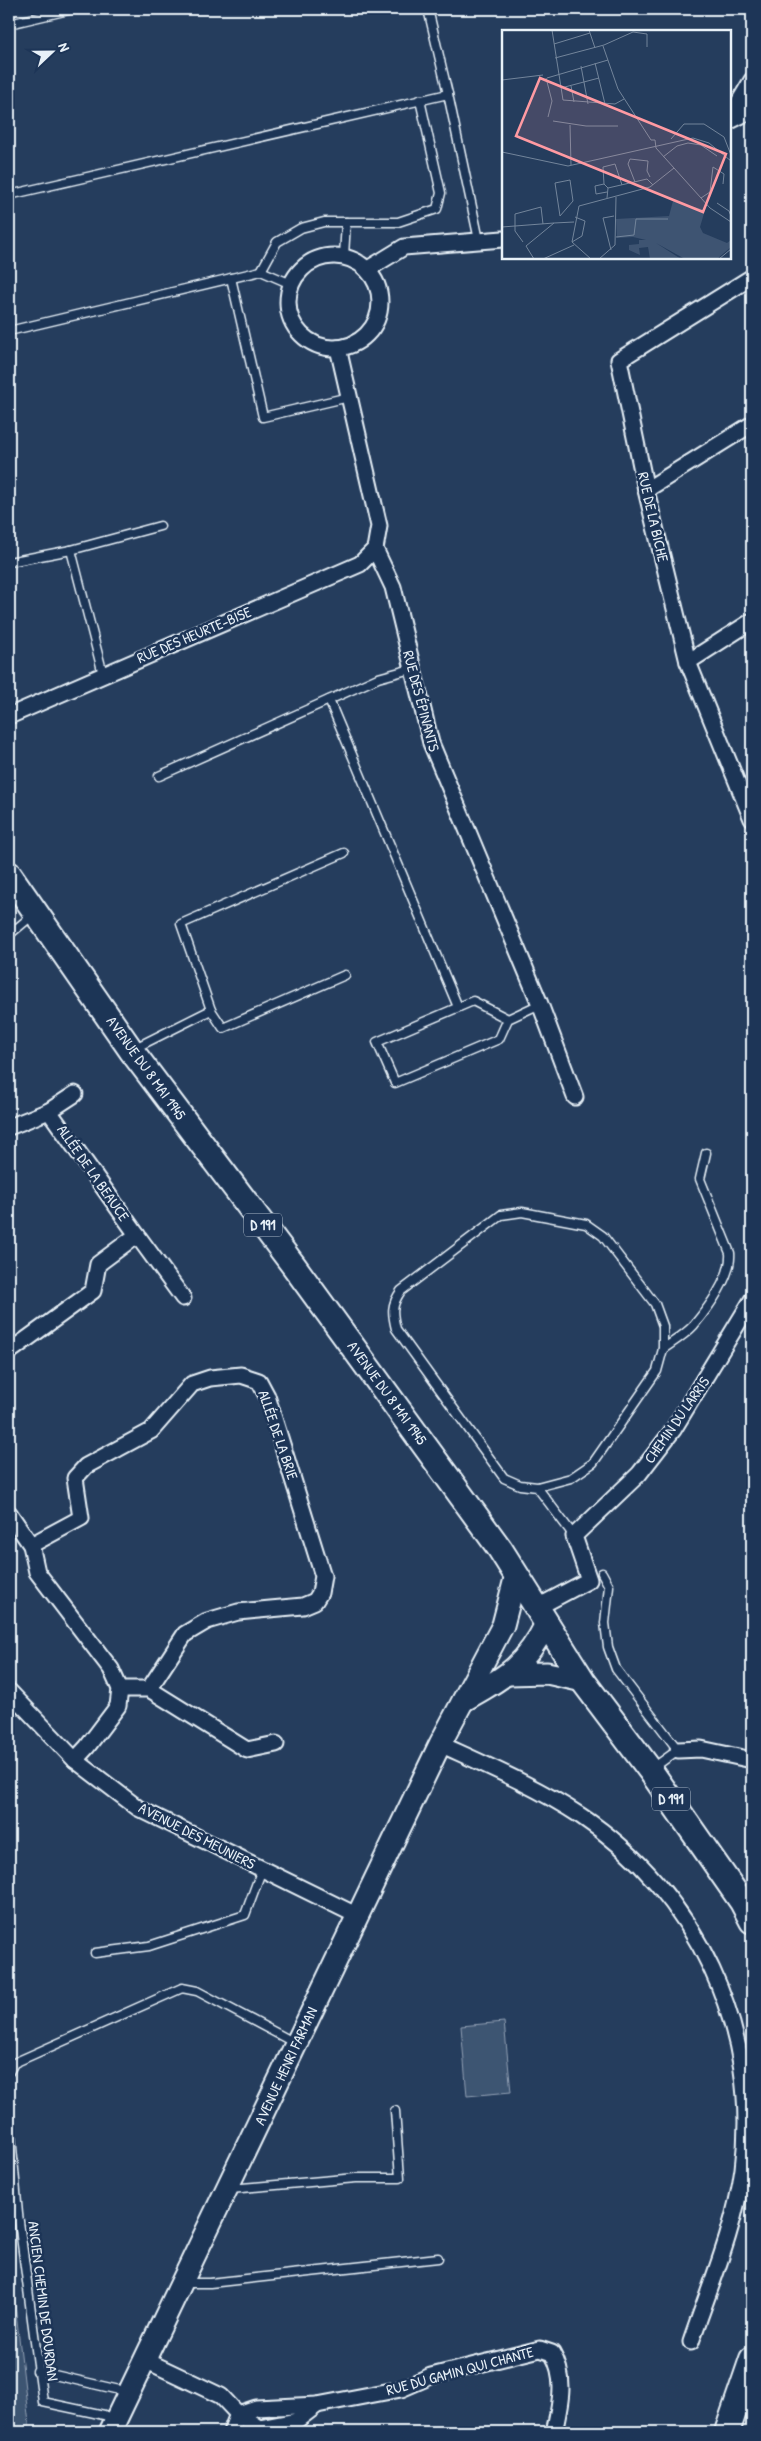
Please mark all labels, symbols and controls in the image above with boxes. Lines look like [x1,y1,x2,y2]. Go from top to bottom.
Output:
north arrow [28,28,78,78]
inset map [502,30,731,259]
text: N [54,40,75,54]
street label: RUE DE LA BICHE [633,470,674,564]
street label: RUE DES HEURTE-BISE [133,601,255,668]
street label: RUE DES ÉPINANTS [398,648,445,754]
street label: AVENUE DU 8 MAI 1945 [102,1012,192,1124]
street label: ALLÉE DE LA BEAUCE [52,1120,135,1225]
road number: D 191 [244,1214,282,1236]
street label: AVENUE DU 8 MAI 1945 [343,1337,433,1449]
street label: CHEMIN DU LARRIS [639,1372,714,1467]
street label: ALLÉE DE LA BRIE [253,1387,304,1483]
road number: D 191 [652,1788,690,1810]
street label: AVENUE DES MEUNIERS [135,1797,259,1874]
street label: AVENUE HENRI FARMAN [249,2003,322,2128]
street label: ANCIEN CHEMIN DE DOURDAN [23,2220,64,2382]
street label: RUE DU GAMIN QUI CHANTE [384,2341,536,2400]

